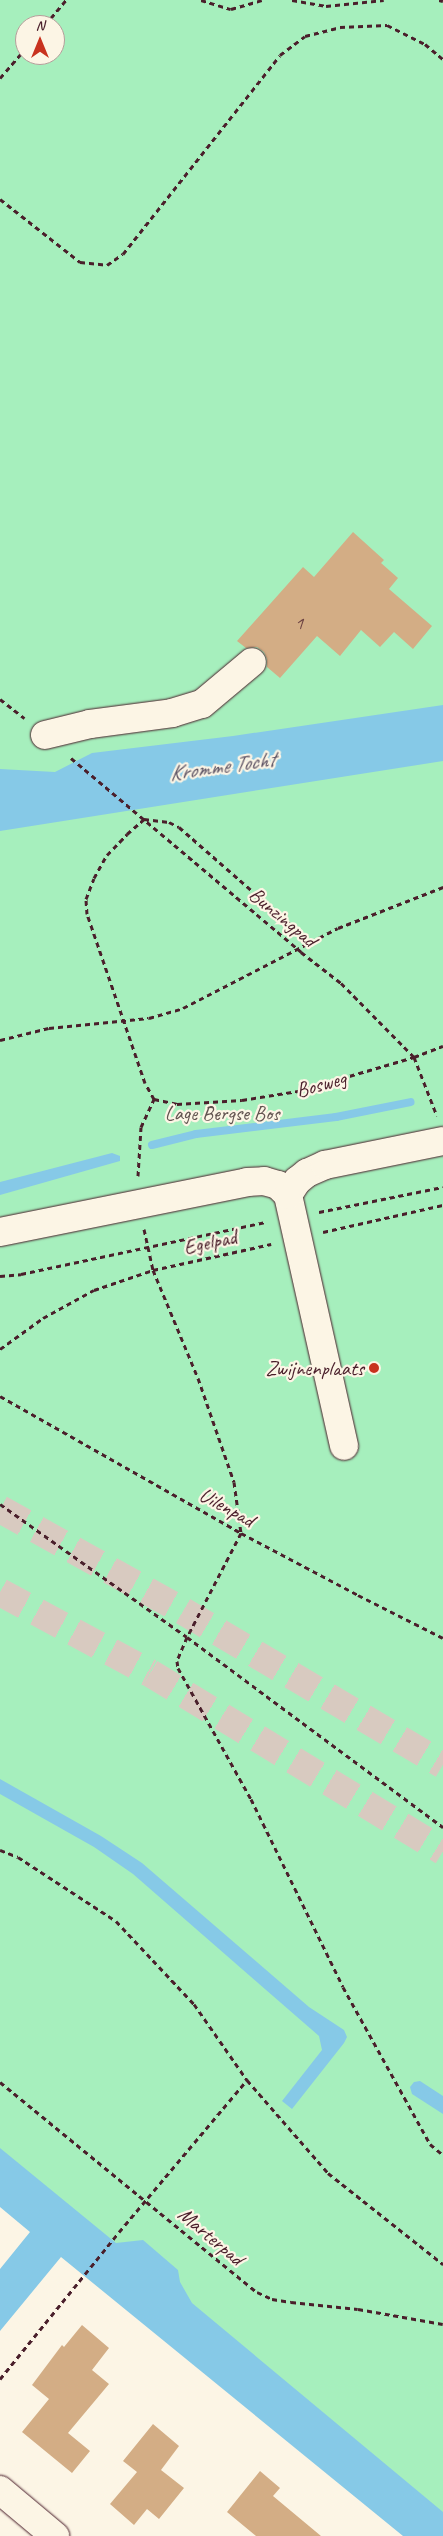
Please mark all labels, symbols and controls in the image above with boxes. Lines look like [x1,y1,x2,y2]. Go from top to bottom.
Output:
north arrow [15,15,65,65]
text: N [36,17,44,34]
house number: 1 [295,613,303,635]
water label: Kromme Tocht [168,747,276,787]
street label: Bunzingpad [244,882,322,952]
street label: Bosweg [293,1065,349,1103]
park label: Lage Bergse Bos [165,1100,279,1126]
street label: Egelpad [181,1224,239,1260]
place label: Zwijnenplaats [265,1355,364,1381]
marker: Zwijnenplaats [368,1362,380,1374]
street label: Uilenpad [195,1482,259,1532]
street label: Marterpad [173,2201,249,2271]

